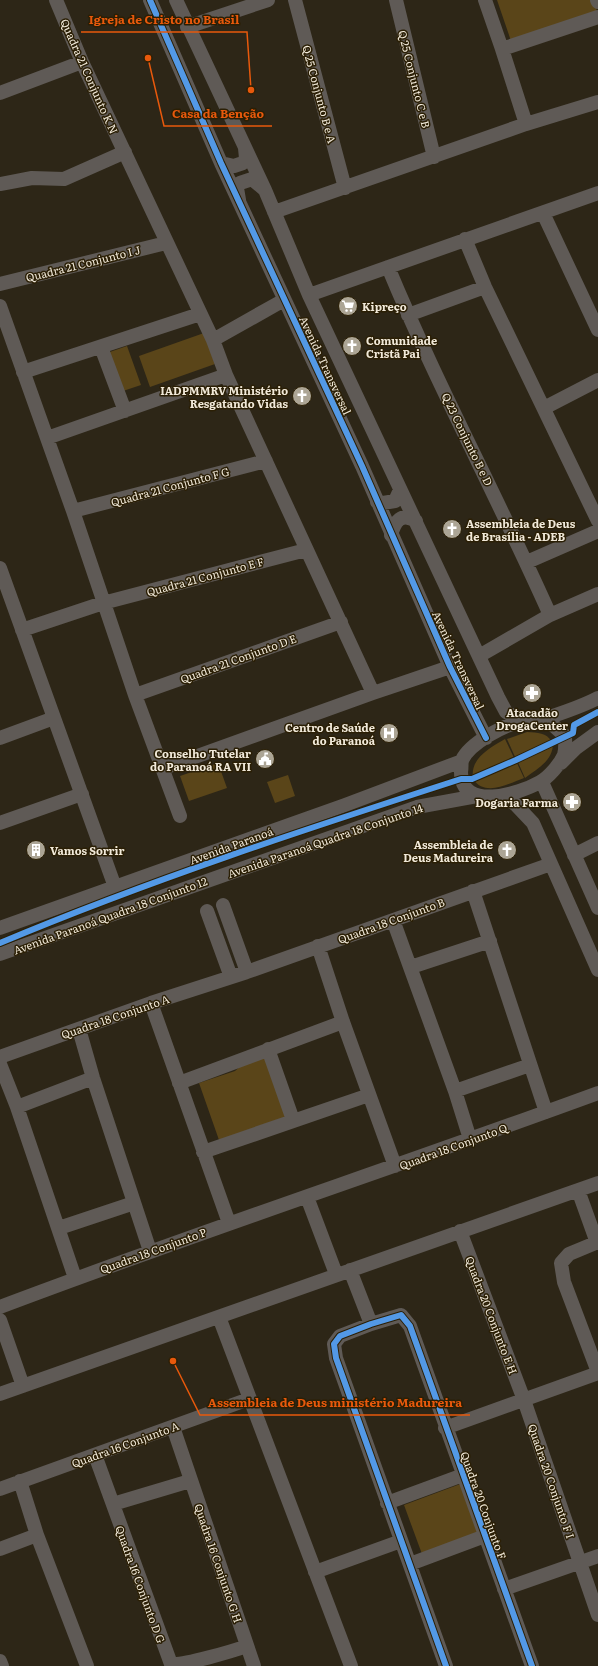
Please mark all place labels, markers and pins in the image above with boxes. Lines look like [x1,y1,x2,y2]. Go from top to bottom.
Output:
callout: Igreja de Cristo no Brasil [81,8,247,32]
callout: Casa da Benção [164,102,272,126]
supermarket icon: Kipreço [337,295,359,317]
place label: Kipreço [362,298,407,314]
place label: Comunidade Cristã Pai [366,332,437,361]
church icon: Comunidade Cristã Pai [341,335,363,357]
place label: IADPMMRV Ministério Resgatando Vidas [160,382,289,411]
church icon: IADPMMRV Ministério Resgatando Vidas [291,385,313,407]
place label: Assembleia de Deus de Brasília - ADEB [466,515,576,544]
church icon: Assembleia de Deus de Brasília - ADEB [441,518,463,540]
pharmacy icon: Atacadão DrogaCenter [521,682,543,704]
place label: Atacadão DrogaCenter [496,704,568,733]
place label: Centro de Saúde do Paranoá [285,719,376,748]
hospital icon: Centro de Saúde do Paranoá [378,722,400,744]
place label: Conselho Tutelar do Paranoá RA VII [150,745,251,774]
public building icon: Conselho Tutelar do Paranoá RA VII [254,748,276,770]
pharmacy icon: Dogaria Farma [561,791,583,813]
place label: Dogaria Farma [475,794,559,810]
place label: Assembleia de Deus Madureira [403,836,494,865]
building icon: Vamos Sorrir [25,839,47,861]
church icon: Assembleia de Deus Madureira [496,839,518,861]
place label: Vamos Sorrir [50,842,125,858]
callout: Assembleia de Deus ministério Madureira [200,1391,470,1415]

